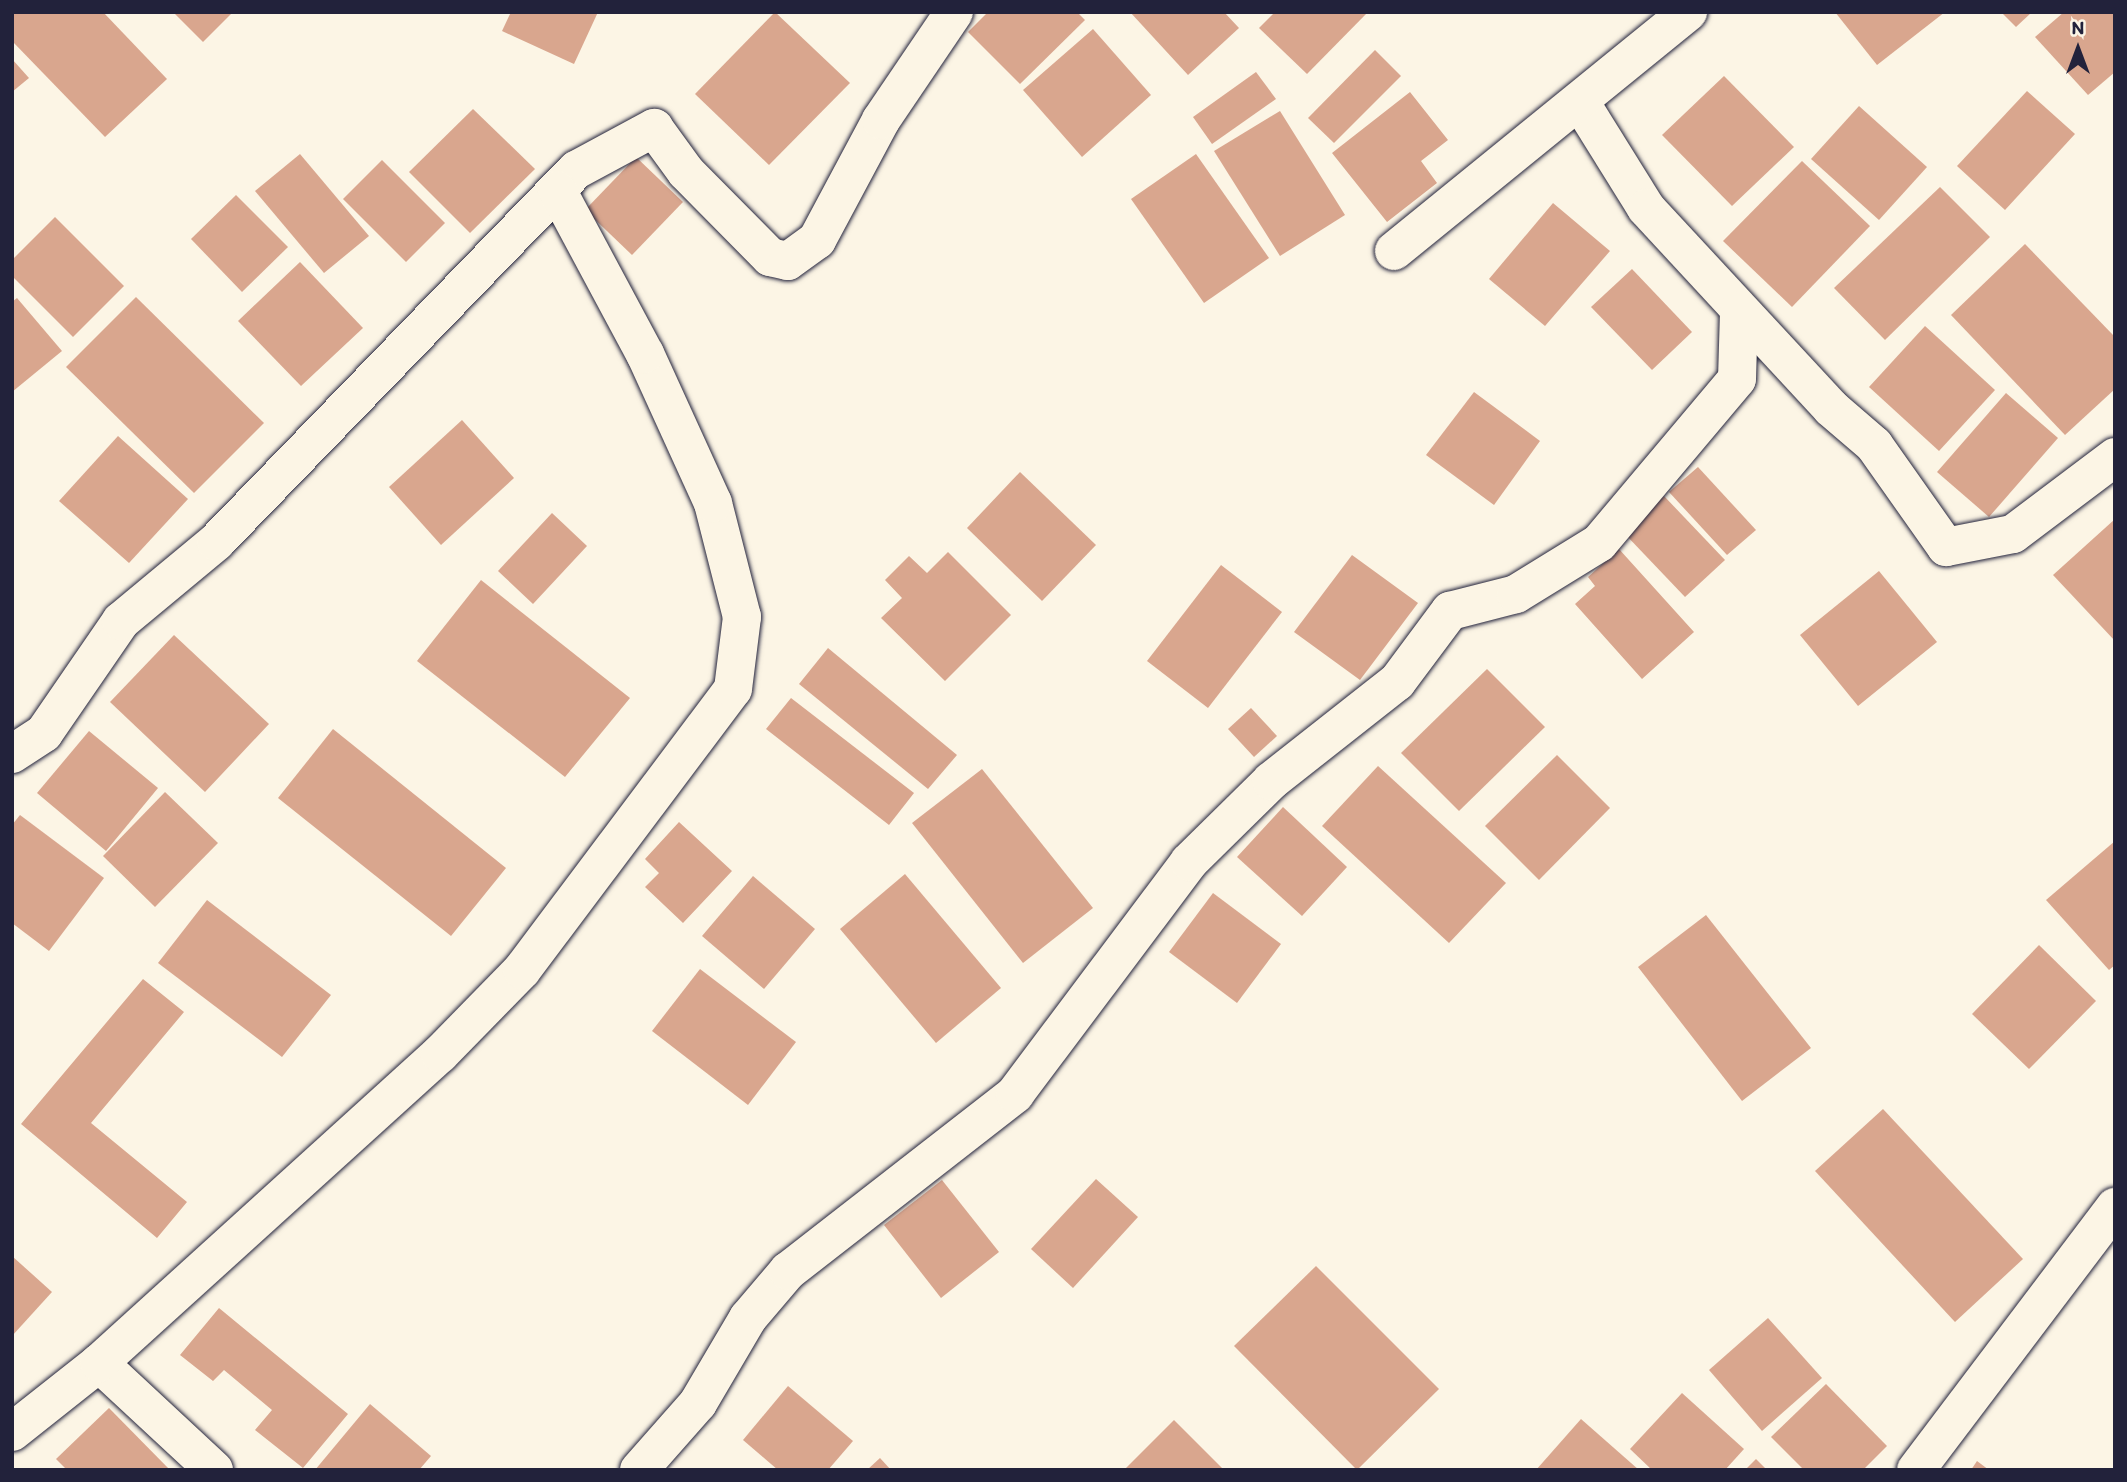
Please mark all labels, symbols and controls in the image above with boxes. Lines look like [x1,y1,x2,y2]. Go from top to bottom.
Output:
north arrow [2043,14,2113,84]
text: N [2072,16,2084,39]

